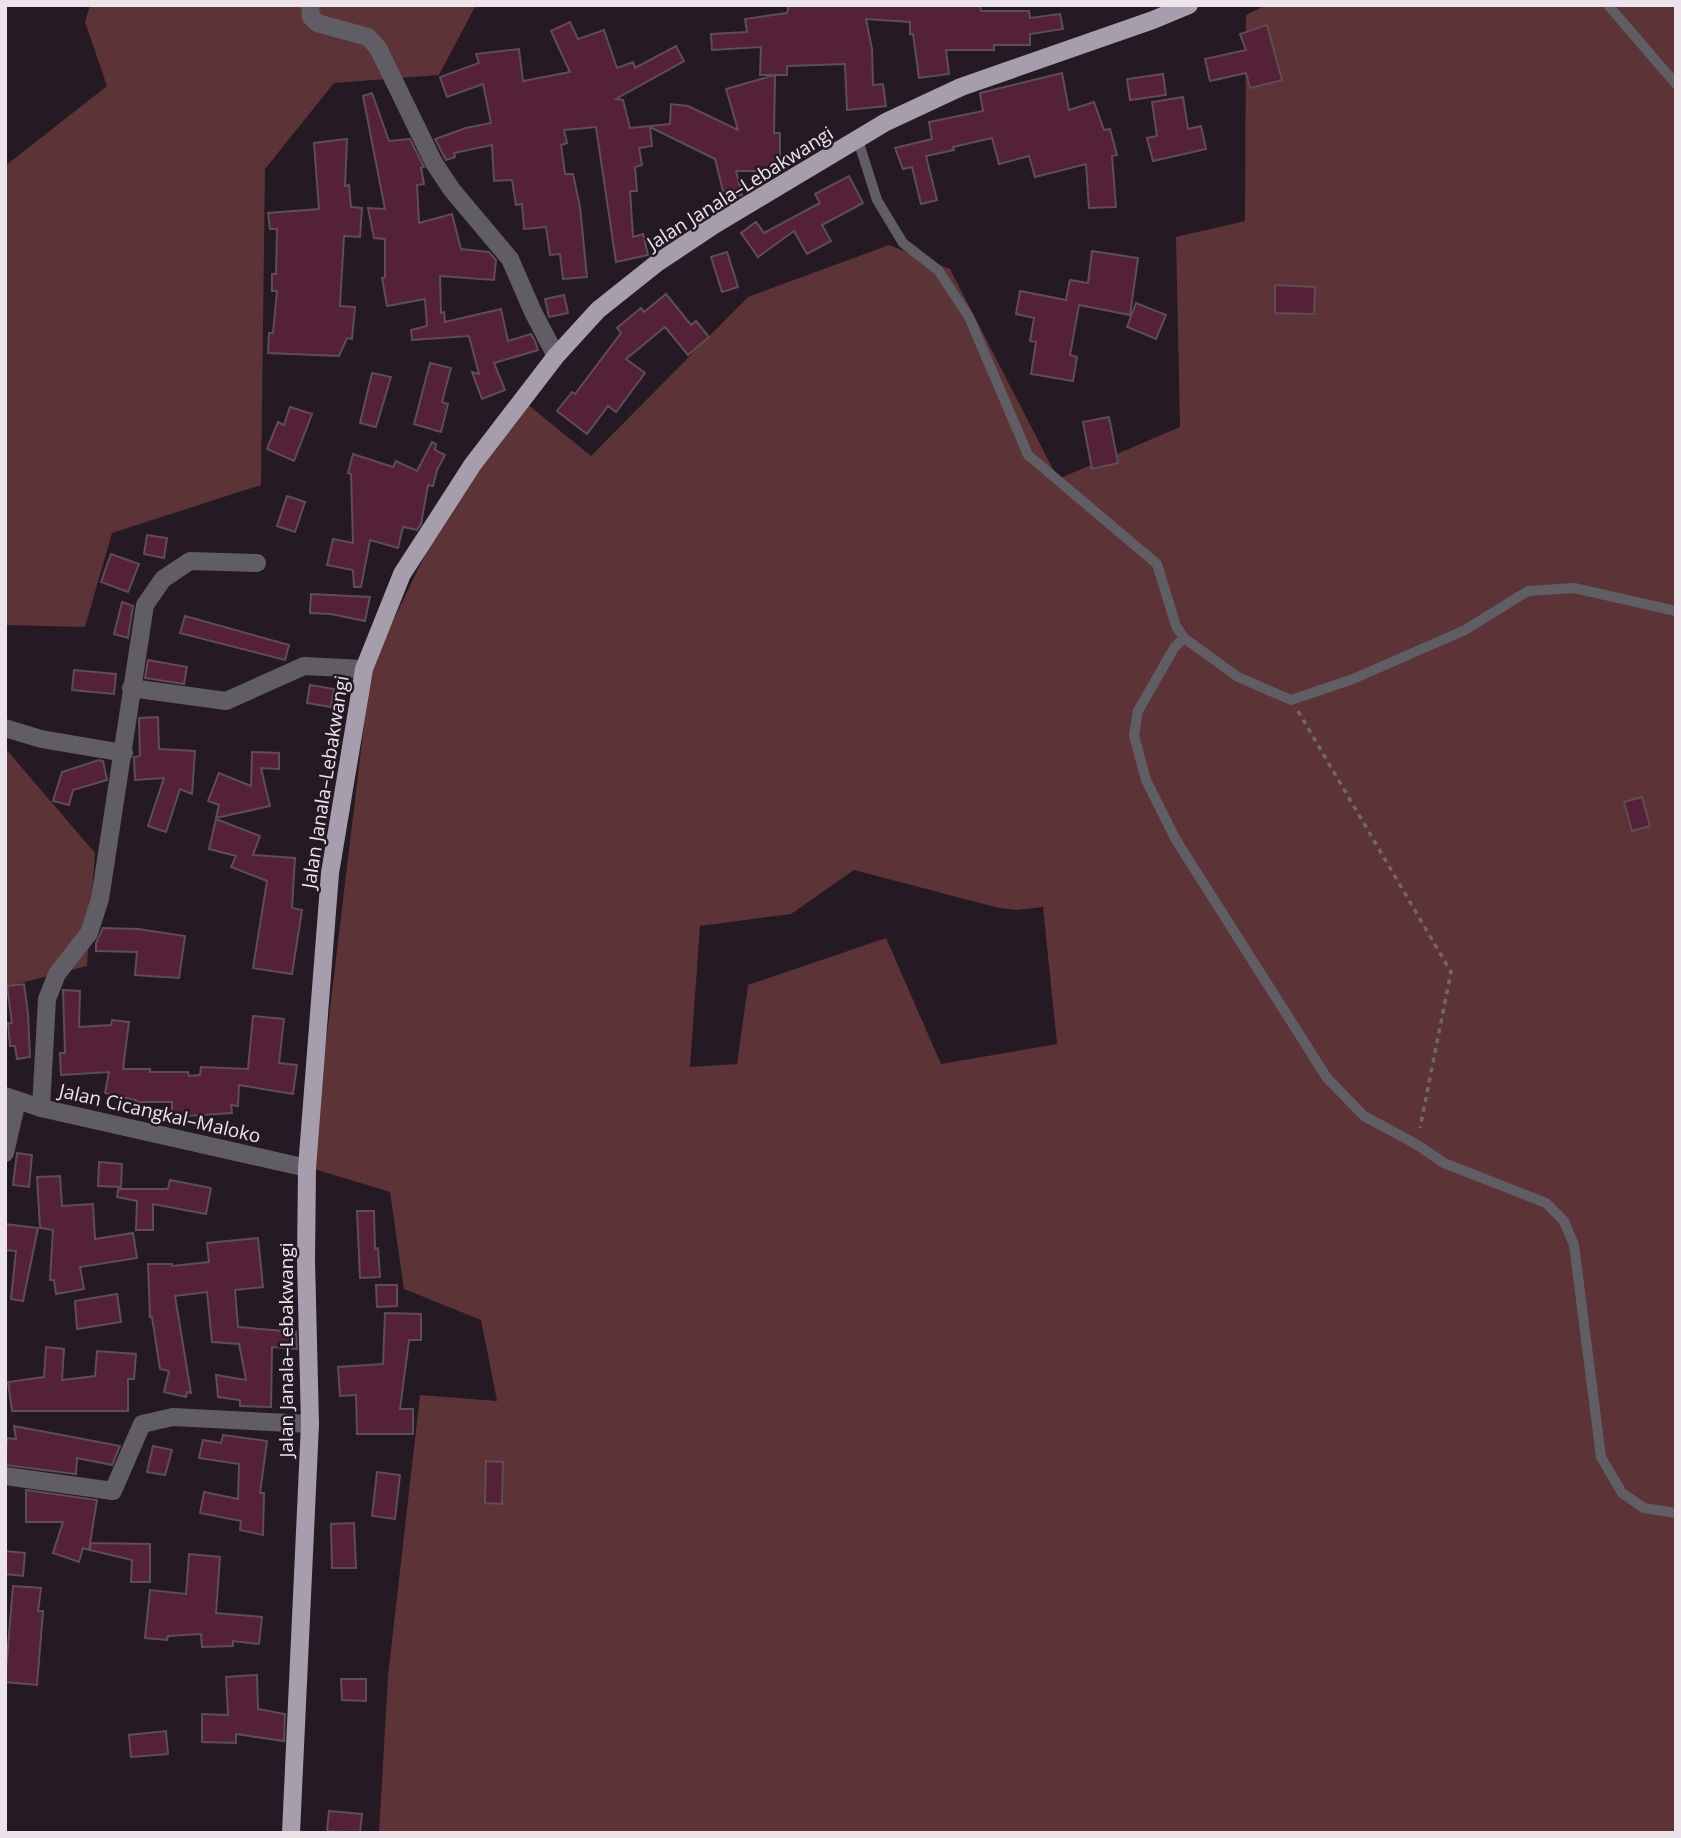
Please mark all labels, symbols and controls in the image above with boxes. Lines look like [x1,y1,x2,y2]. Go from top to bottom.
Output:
street label: Jalan Janala–Lebakwangi [640,120,838,257]
street label: Jalan Janala–Lebakwangi [295,674,355,892]
street label: Jalan Cicangkal–Maloko [55,1077,263,1149]
street label: Jalan Janala–Lebakwangi [273,1242,299,1460]

